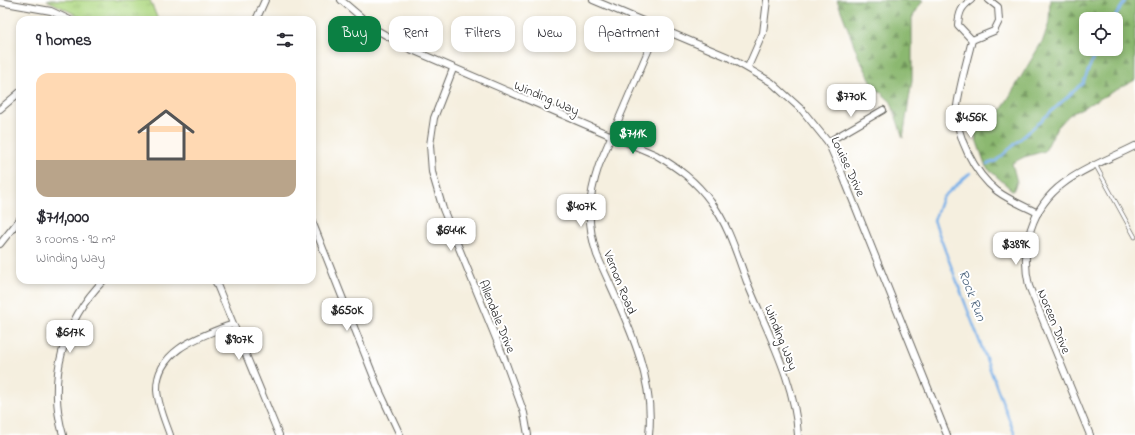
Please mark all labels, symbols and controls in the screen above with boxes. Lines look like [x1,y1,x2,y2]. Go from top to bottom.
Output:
map controls [1079,12,1123,56]
button: locate [1079,12,1123,56]
chip: Buy [328,16,381,52]
chip: Rent [389,16,443,52]
chip: Filters [451,16,515,52]
chip: New [523,16,576,52]
chip: Apartment [584,16,674,52]
text: 9 homes [36,28,92,53]
icon: filters [274,29,296,51]
street label: Winding Way [511,76,582,122]
pin: $770K [823,84,879,118]
text: $770K [836,87,866,106]
icon: home [130,99,202,171]
pin: $456K [943,105,999,139]
text: $456K [955,108,987,127]
pin: $711K [605,121,661,155]
text: $711K [619,124,647,143]
street label: Louise Drive [825,134,870,200]
pin: $407K [553,194,609,228]
text: $407K [566,197,596,216]
text: $711,000 [36,205,89,230]
pin: $644K [423,218,479,252]
text: $644K [436,221,466,240]
text: 3 rooms · 92 m² [36,230,116,249]
pin: $389K [988,232,1044,266]
text: $389K [1002,235,1030,254]
street label: Vernon Road [598,247,641,318]
text: Winding Way [36,249,105,268]
water label: Rock Run [952,267,991,325]
street label: Allendale Drive [473,277,520,356]
street label: Noreen Drive [1032,286,1075,357]
pin: $650K [319,298,375,332]
text: $650K [331,301,363,320]
street label: Winding Way [758,302,802,373]
pin: $617K [42,320,98,354]
text: $617K [55,323,85,342]
pin: $907K [211,327,267,361]
text: $907K [224,330,254,349]

